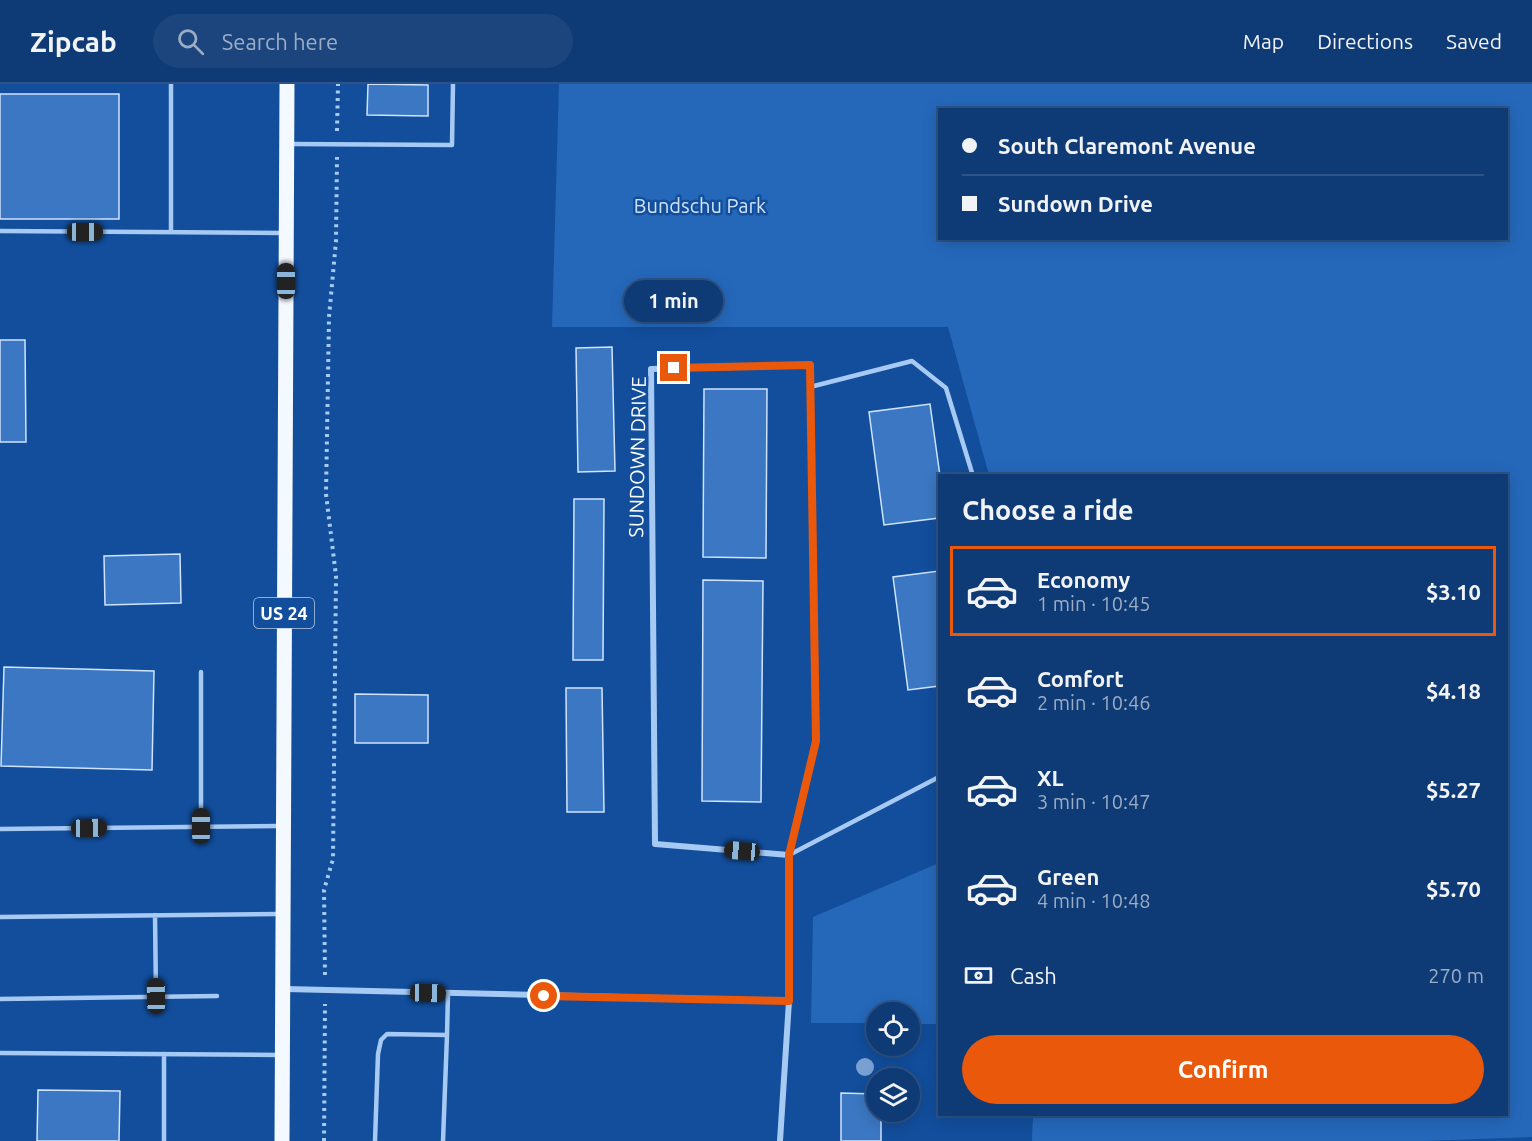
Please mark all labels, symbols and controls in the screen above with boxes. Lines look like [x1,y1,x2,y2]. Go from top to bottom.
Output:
search box [153,14,573,68]
icon: search [174,25,207,58]
text: Zipcab [30,26,117,57]
text: Search here [222,29,338,54]
text: Map [1243,29,1284,53]
text: Directions [1317,29,1413,53]
text: Saved [1446,29,1502,53]
text: South Claremont Avenue [998,133,1256,158]
text: Sundown Drive [998,191,1153,216]
park label: Bundschu Park [634,194,766,217]
car [67,223,103,241]
car [277,263,295,299]
callout: 1 min [624,281,724,323]
text: 1 min [648,289,699,312]
route end [660,354,687,381]
street label: SUNDOWN DRIVE [624,376,650,538]
text: Choose a ride [962,495,1134,525]
icon: car [965,564,1019,618]
text: Economy [1037,567,1130,592]
text: $3.10 [1426,579,1481,604]
text: 1 min · 10:45 [1037,592,1151,615]
road number: US 24 [254,598,314,628]
icon: car [965,663,1019,717]
text: Comfort [1037,666,1124,691]
text: $4.18 [1426,678,1481,703]
text: 2 min · 10:46 [1037,691,1151,714]
icon: car [965,762,1019,816]
text: XL [1037,765,1064,790]
text: $5.27 [1426,777,1481,802]
text: 3 min · 10:47 [1037,790,1151,813]
car [192,808,210,844]
car [71,819,107,837]
car [723,840,761,862]
icon: car [965,861,1019,915]
text: Green [1037,864,1099,889]
text: $5.70 [1426,876,1481,901]
text: 4 min · 10:48 [1037,889,1151,912]
icon: cash [962,959,995,992]
text: Cash [1010,963,1057,988]
text: 270 m [1428,964,1484,987]
car [147,978,165,1014]
route start [530,982,557,1009]
car [410,984,446,1002]
map controls [866,1002,920,1122]
button: locate [866,1002,920,1056]
button: Confirm [962,1035,1484,1104]
button: layers [866,1068,920,1122]

